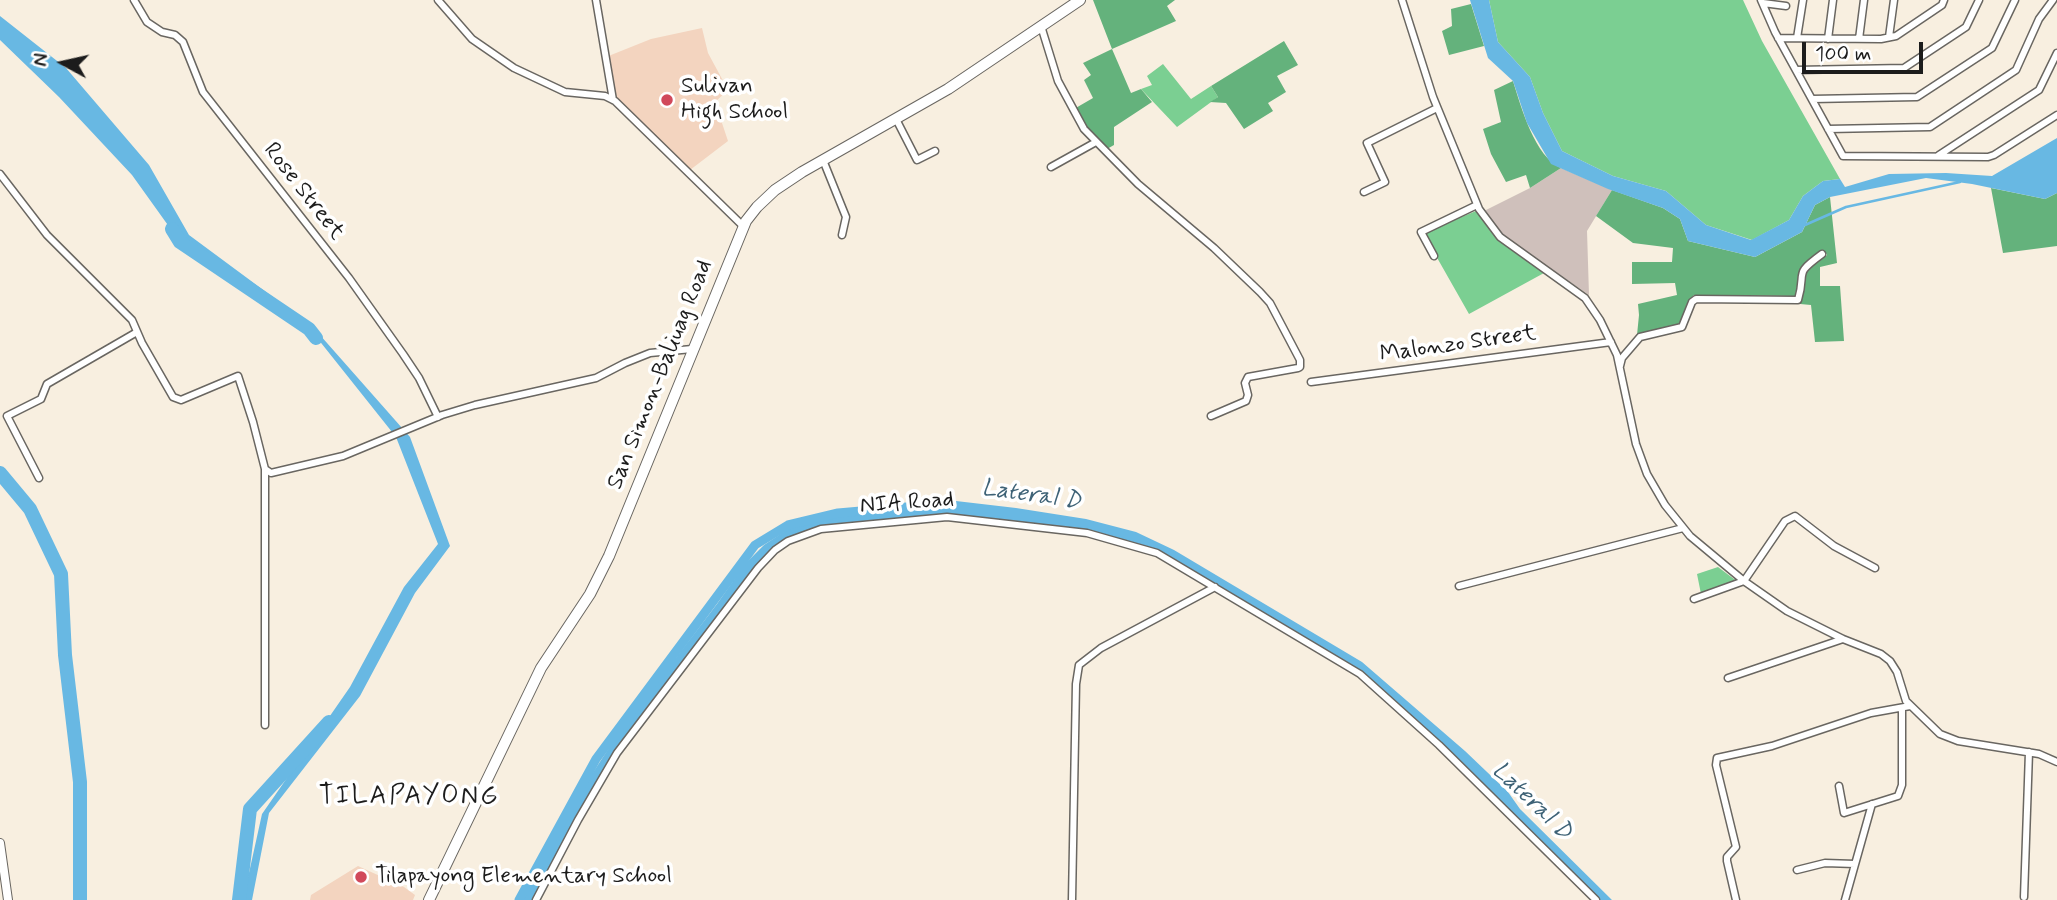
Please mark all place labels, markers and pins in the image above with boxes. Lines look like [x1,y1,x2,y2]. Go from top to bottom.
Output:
place label: Sulivan High School [681,73,788,127]
marker: Sulivan High School [659,92,675,108]
place label: Tilapayong Elementary School [375,863,672,891]
marker: Tilapayong Elementary School [353,869,369,885]

